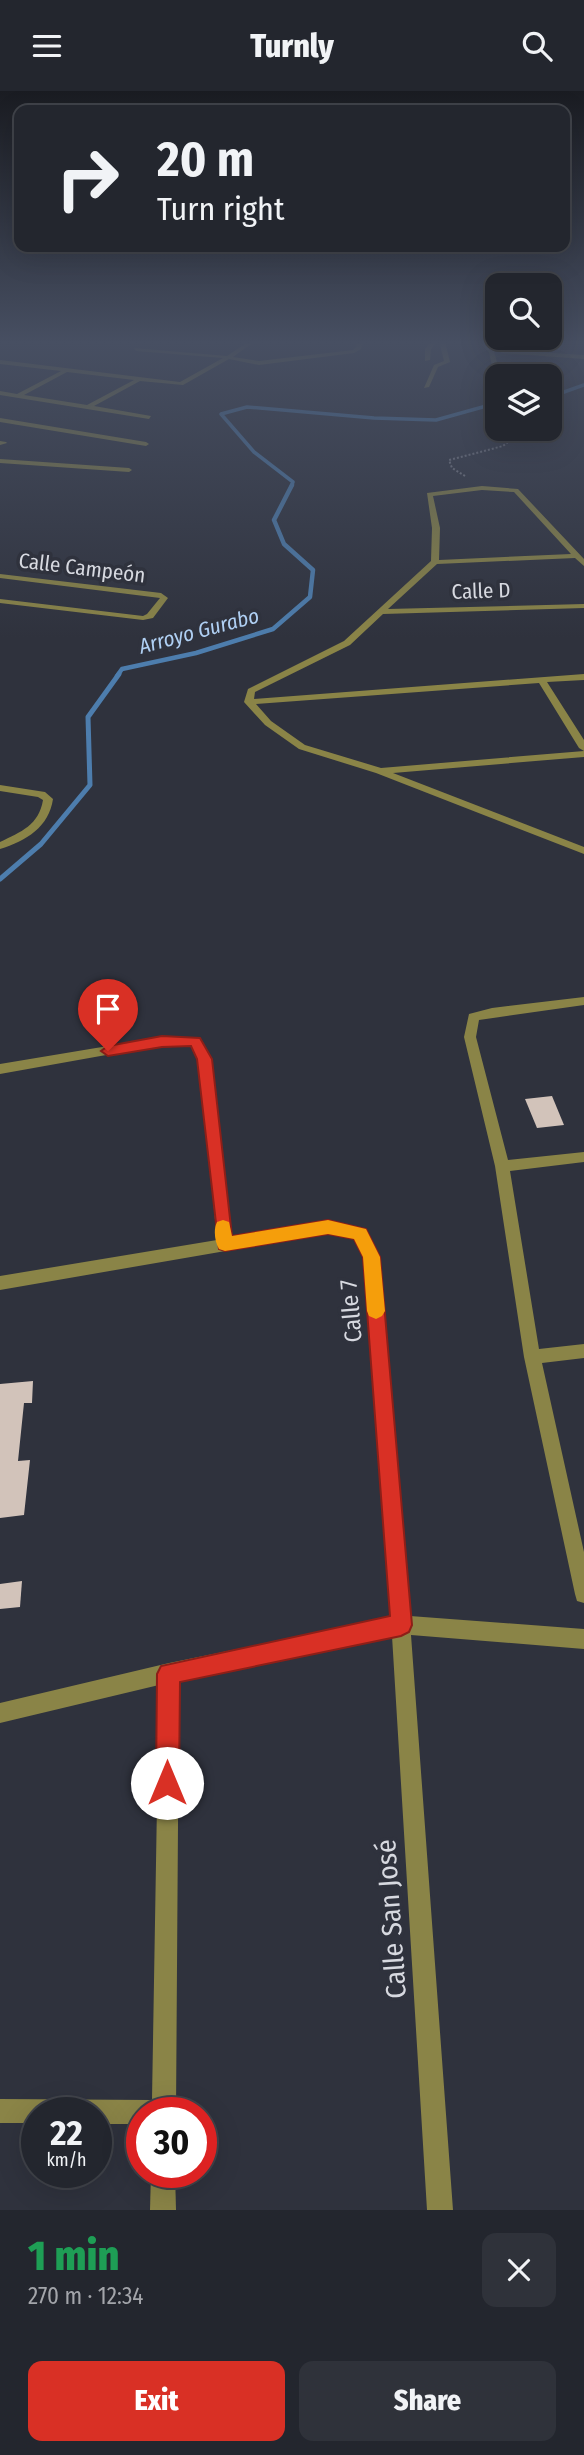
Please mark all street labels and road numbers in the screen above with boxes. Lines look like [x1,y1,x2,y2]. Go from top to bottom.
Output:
street label: Calle Campeón [17,547,147,589]
street label: Calle D [451,577,511,605]
street label: Calle 7 [334,1278,368,1344]
street label: Calle San José [369,1838,413,2000]

